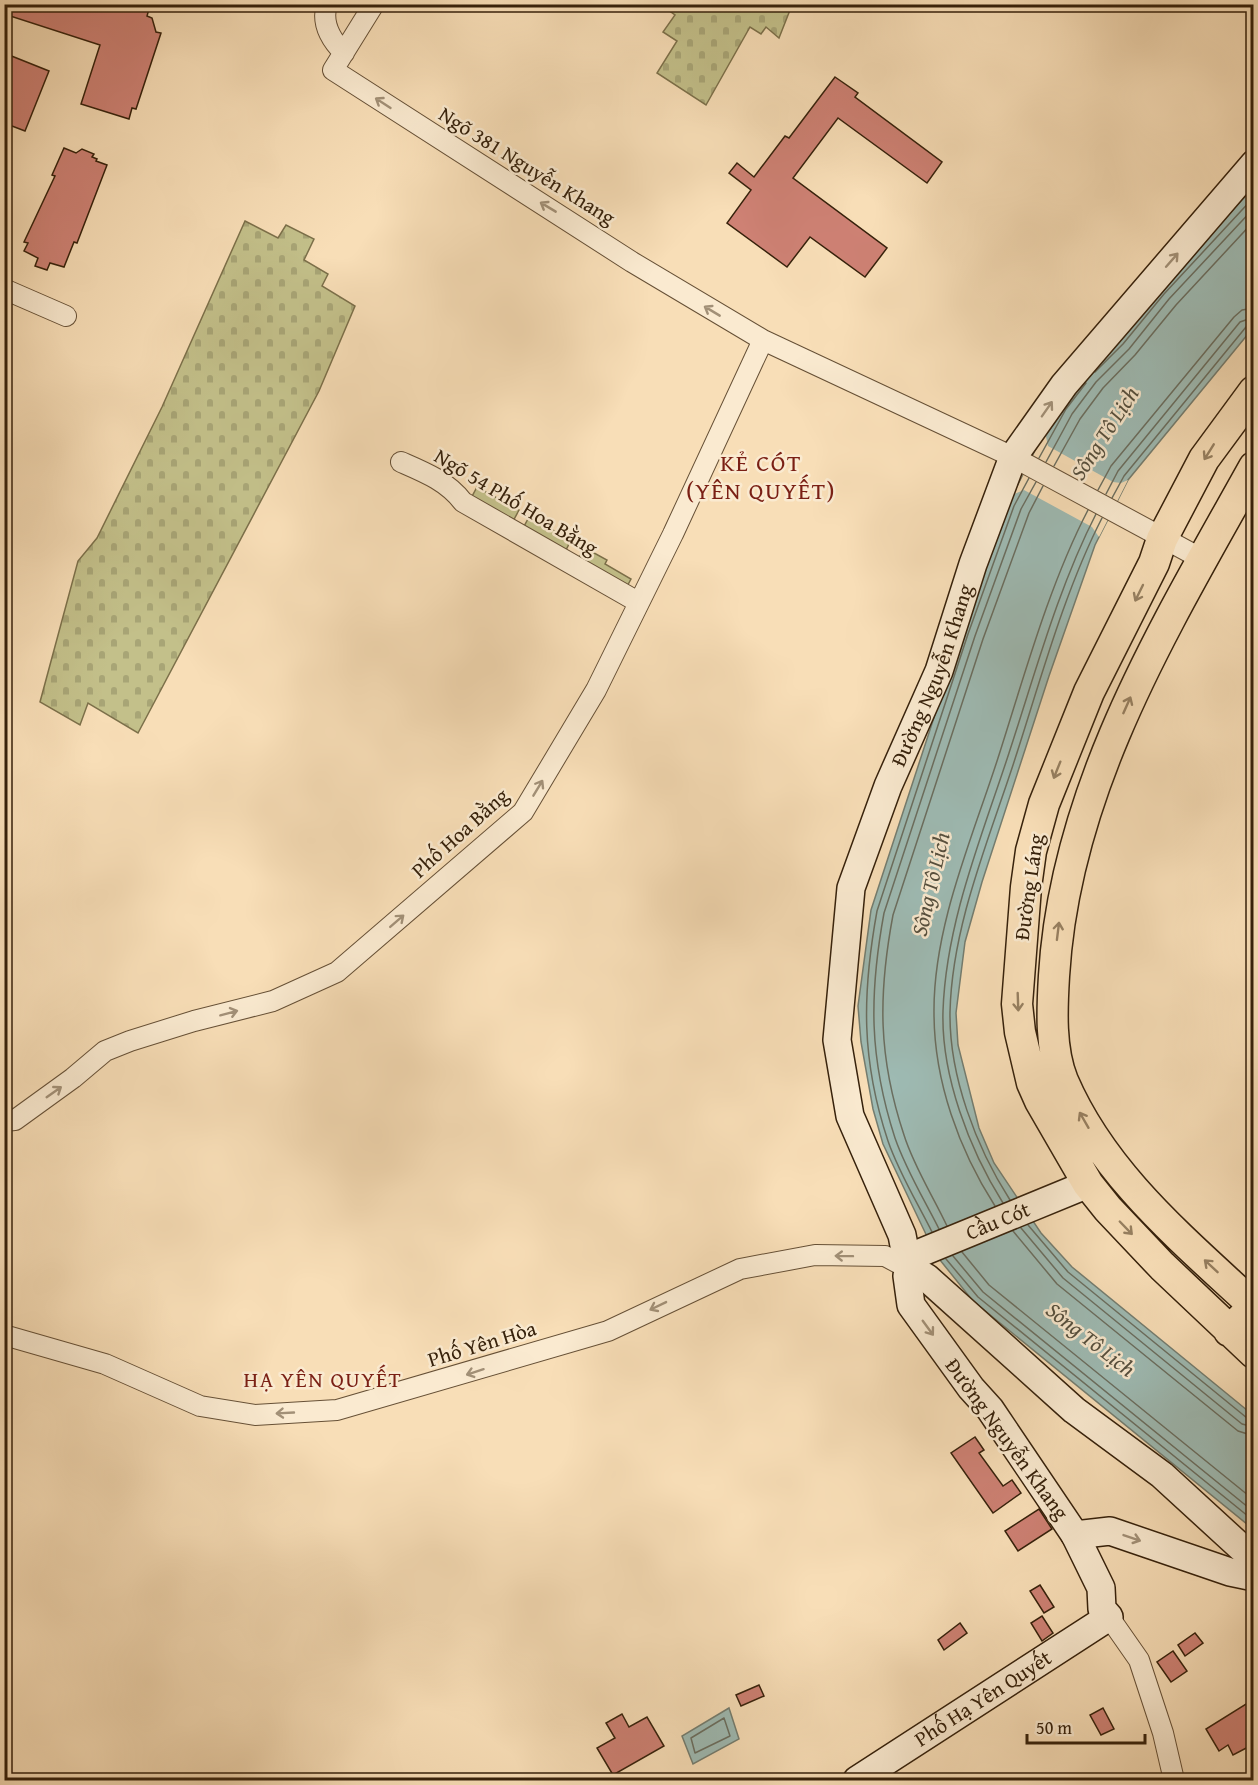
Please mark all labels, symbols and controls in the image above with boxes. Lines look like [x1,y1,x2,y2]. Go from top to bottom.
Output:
one-way arrow [375,97,392,109]
street label: Ngõ 381 Nguyễn Khang [433,99,622,233]
one-way arrow [540,201,557,213]
one-way arrow [1165,253,1179,268]
one-way arrow [704,305,721,317]
water label: Sông Tô Lịch [1062,380,1146,486]
one-way arrow [1041,401,1053,417]
street label: Ngõ 54 Phố Hoa Bằng [429,440,604,563]
one-way arrow [1203,443,1215,460]
district label: KẺ CÓT (YÊN QUYẾT) [686,445,836,508]
street label: Đường Nguyễn Khang [883,580,981,771]
one-way arrow [1132,583,1144,601]
one-way arrow [1121,697,1133,715]
one-way arrow [1051,760,1062,778]
street label: Phố Hoa Bằng [404,780,516,885]
one-way arrow [532,780,544,797]
water label: Sông Tô Lịch [903,829,957,939]
street label: Đường Láng [1006,831,1051,942]
one-way arrow [389,914,404,928]
one-way arrow [1052,922,1063,942]
one-way arrow [1012,991,1023,1011]
one-way arrow [219,1007,238,1018]
one-way arrow [45,1086,62,1098]
one-way arrow [1078,1111,1089,1129]
street label: Cầu Cót [961,1193,1035,1248]
one-way arrow [1118,1220,1132,1235]
one-way arrow [834,1250,854,1261]
one-way arrow [1204,1259,1219,1273]
water label: Sông Tô Lịch [1039,1294,1143,1384]
one-way arrow [649,1301,667,1312]
street label: Phố Yên Hòa [424,1312,540,1375]
one-way arrow [922,1320,934,1336]
street label: Đường Nguyễn Khang [938,1351,1077,1526]
district label: HẠ YÊN QUYẾT [244,1363,402,1395]
one-way arrow [466,1367,485,1378]
one-way arrow [276,1408,296,1419]
one-way arrow [1122,1534,1141,1545]
street label: Phố Hạ Yên Quyết [908,1642,1058,1754]
scale bar [1027,1707,1146,1745]
text: 50 m [1036,1714,1072,1741]

